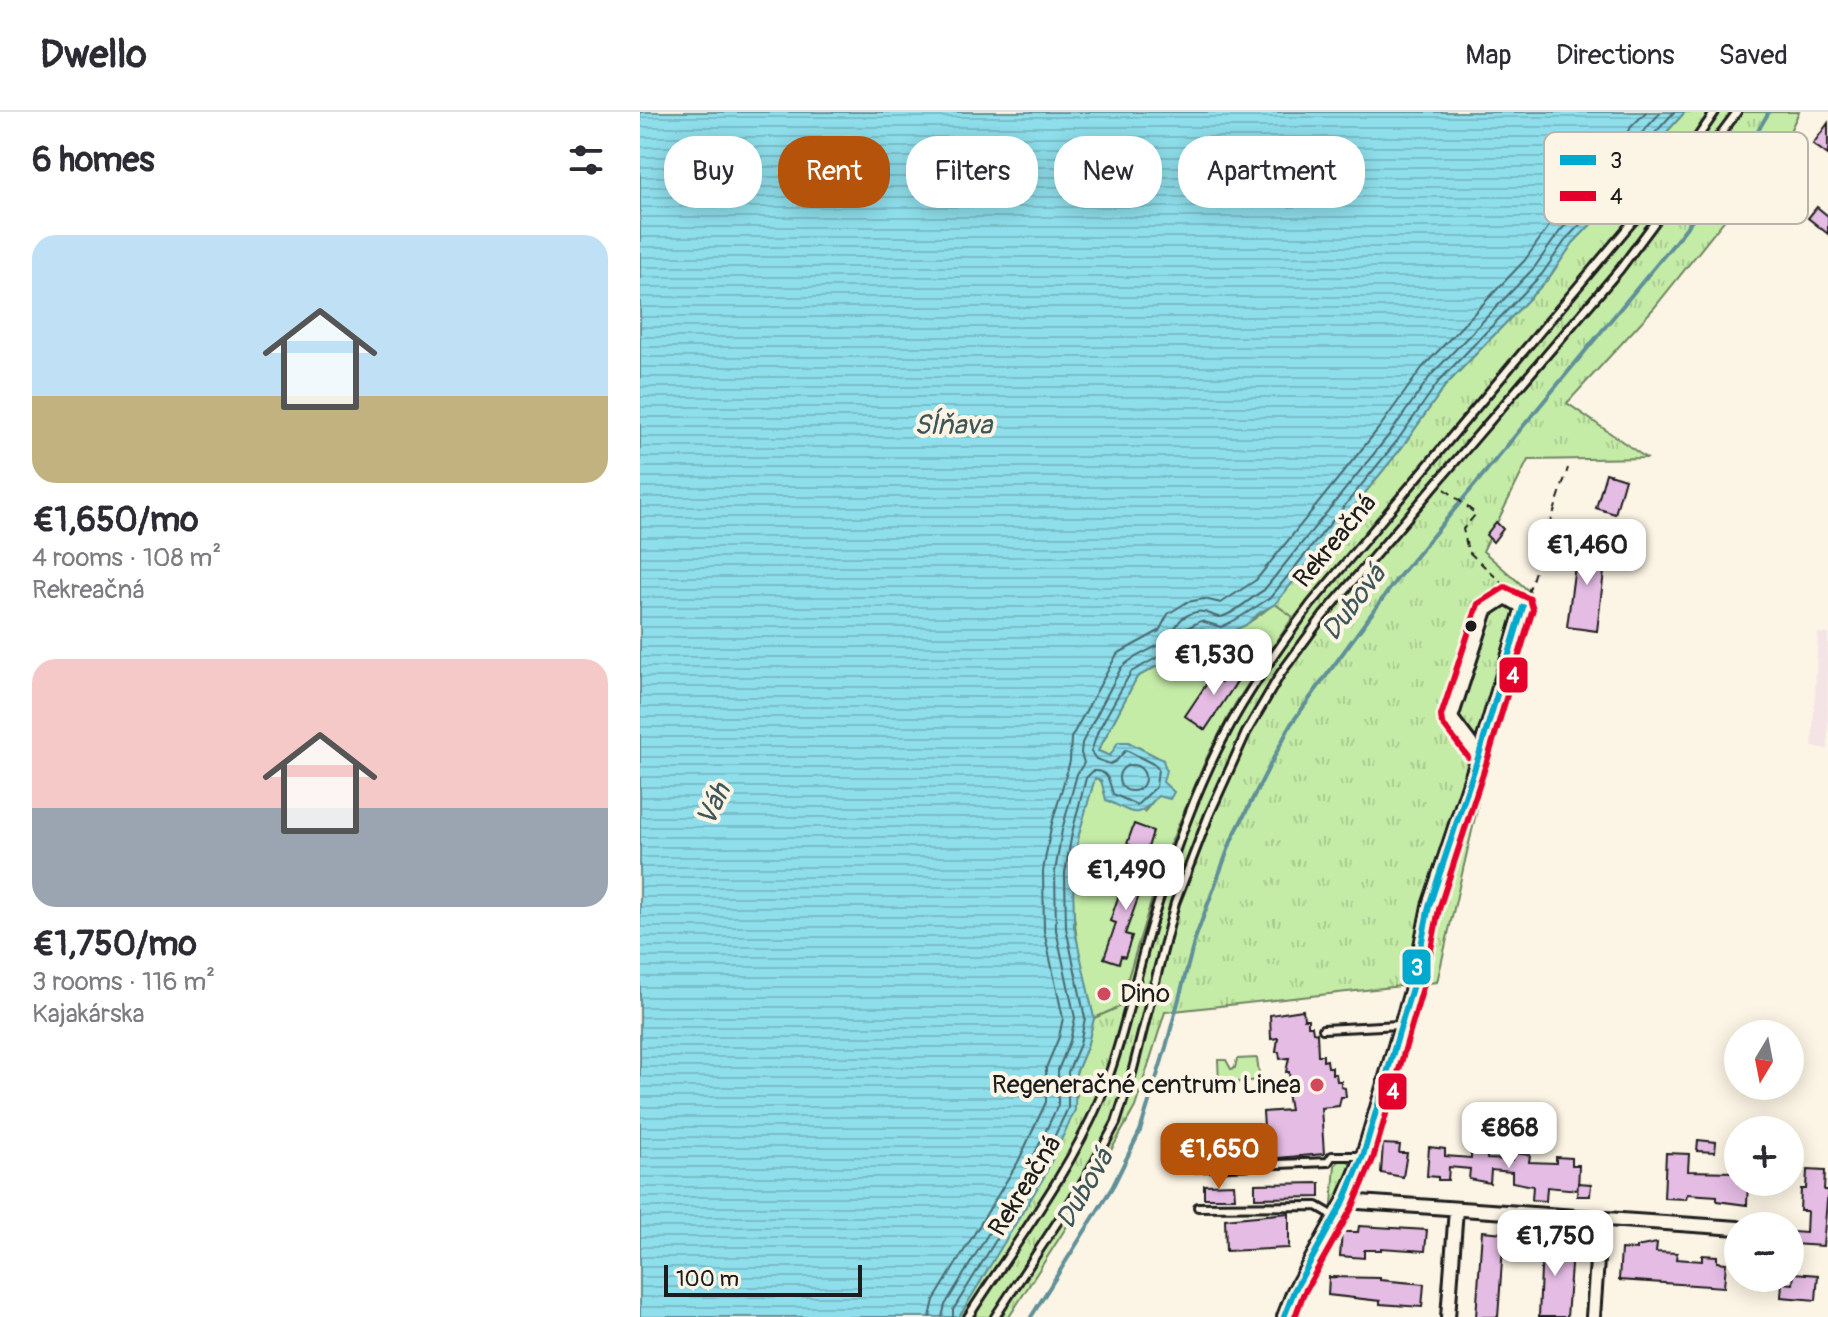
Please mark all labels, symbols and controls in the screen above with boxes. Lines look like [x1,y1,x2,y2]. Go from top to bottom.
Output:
text: Dwello [40,31,147,79]
text: Map [1465,38,1512,73]
text: Directions [1556,38,1675,73]
text: Saved [1719,38,1788,73]
legend [1544,132,1808,224]
chip: Buy [664,136,762,208]
chip: Rent [778,136,890,208]
chip: Filters [906,136,1038,208]
chip: New [1054,136,1162,208]
chip: Apartment [1178,136,1365,208]
icon: filters [564,138,608,182]
text: 6 homes [32,139,155,182]
text: 3 [1610,147,1622,175]
text: 4 [1610,183,1623,211]
icon: home [248,287,392,431]
water label: Sĺňava [914,407,994,443]
street label: Rekreačná [1287,488,1383,594]
text: €1,650/mo [32,499,198,542]
pin: €1,460 [1522,519,1652,587]
text: €1,460 [1546,529,1628,561]
text: 4 rooms · 108 m² [32,542,221,574]
water label: Dubová [1314,557,1395,648]
text: Rekreačná [32,574,145,606]
unlabelled marker [1463,618,1479,634]
pin: €1,530 [1149,629,1279,697]
text: €1,530 [1174,639,1254,671]
line badge: 4 [1498,656,1529,694]
text: 4 [1507,662,1520,690]
icon: home [248,711,392,855]
water label: Váh [689,776,740,832]
pin: €1,490 [1061,844,1191,912]
text: €1,490 [1086,854,1166,886]
text: €1,750/mo [32,923,197,966]
line badge: 3 [1401,948,1432,986]
text: 3 [1411,954,1423,982]
text: 3 rooms · 116 m² [32,966,215,998]
place label: Dino [1120,978,1170,1010]
marker: Dino [1095,985,1113,1003]
text: Kajakárska [32,998,145,1030]
north arrow [1724,1020,1804,1100]
map controls [1724,1020,1804,1292]
place label: Regeneračné centrum Linea [992,1069,1301,1101]
line badge: 4 [1377,1072,1408,1111]
marker: Regeneračné centrum Linea [1308,1076,1326,1094]
text: 4 [1387,1078,1400,1106]
pin: €868 [1462,1102,1556,1170]
text: €868 [1480,1112,1538,1144]
button: + [1724,1116,1804,1196]
pin: €1,650 [1154,1123,1284,1191]
street label: Rekreačná [982,1130,1068,1242]
text: €1,650 [1179,1133,1259,1165]
water label: Dubová [1048,1142,1123,1235]
pin: €1,750 [1490,1210,1620,1278]
button: − [1724,1212,1804,1292]
text: €1,750 [1515,1220,1595,1252]
scale bar [664,1261,862,1297]
text: 100 m [676,1265,739,1293]

